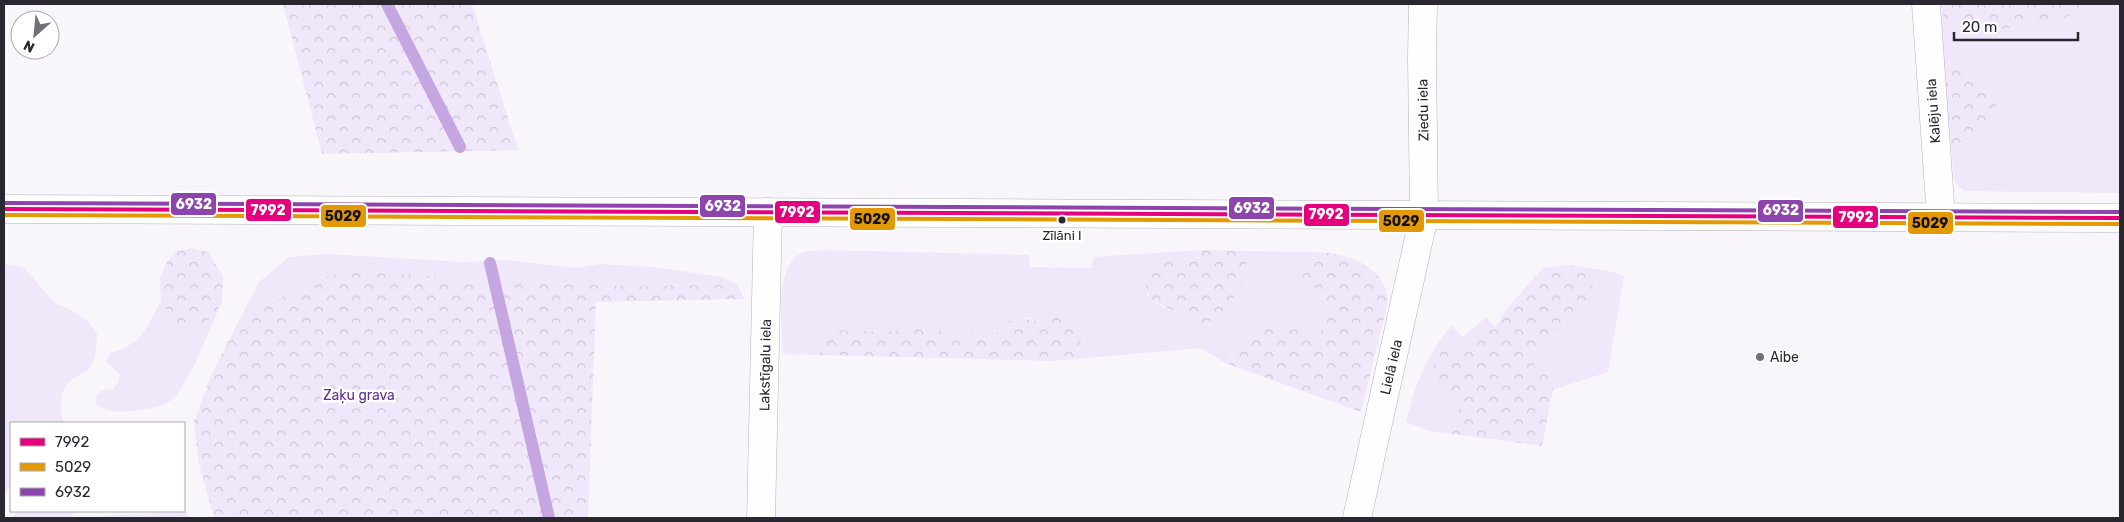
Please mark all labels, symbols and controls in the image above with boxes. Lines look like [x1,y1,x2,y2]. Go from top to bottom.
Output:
north arrow [10,10,60,60]
scale bar [1954,10,2078,42]
text: 20 m [1962,18,1997,36]
text: N [21,36,38,56]
street label: Kalēju iela [1923,78,1944,144]
street label: Ziedu iela [1414,79,1433,141]
line badge: 6932 [170,192,217,216]
line badge: 6932 [699,194,746,218]
text: 6932 [176,196,212,213]
line badge: 6932 [1228,196,1275,220]
line badge: 7992 [245,198,292,222]
text: 6932 [705,198,741,215]
line badge: 6932 [1757,199,1804,223]
line badge: 7992 [774,200,821,224]
text: 6932 [1234,200,1270,217]
text: 7992 [250,202,286,219]
text: 6932 [1763,202,1799,219]
line badge: 7992 [1303,203,1350,227]
line badge: 5029 [320,204,367,228]
text: 7992 [779,204,815,221]
line badge: 7992 [1832,205,1879,229]
text: 7992 [1308,206,1344,223]
line badge: 5029 [849,207,896,231]
text: 5029 [325,208,361,225]
line badge: 5029 [1378,209,1425,233]
text: 7992 [1838,209,1874,226]
text: 5029 [854,211,890,228]
line badge: 5029 [1907,211,1954,235]
text: 5029 [1383,213,1419,230]
marker: Zīlāni I [1057,215,1067,225]
text: 5029 [1912,215,1948,232]
place label: Zīlāni I [1042,228,1082,243]
street label: Lakstīgalu iela [756,319,775,411]
street label: Lielā iela [1377,338,1406,396]
place label: Aibe [1770,349,1799,366]
marker: Aibe [1754,351,1766,363]
park label: Zaķu grava [323,387,395,404]
legend [10,422,185,512]
text: 7992 [55,433,89,451]
text: 5029 [55,458,91,476]
text: 6932 [55,483,91,501]

